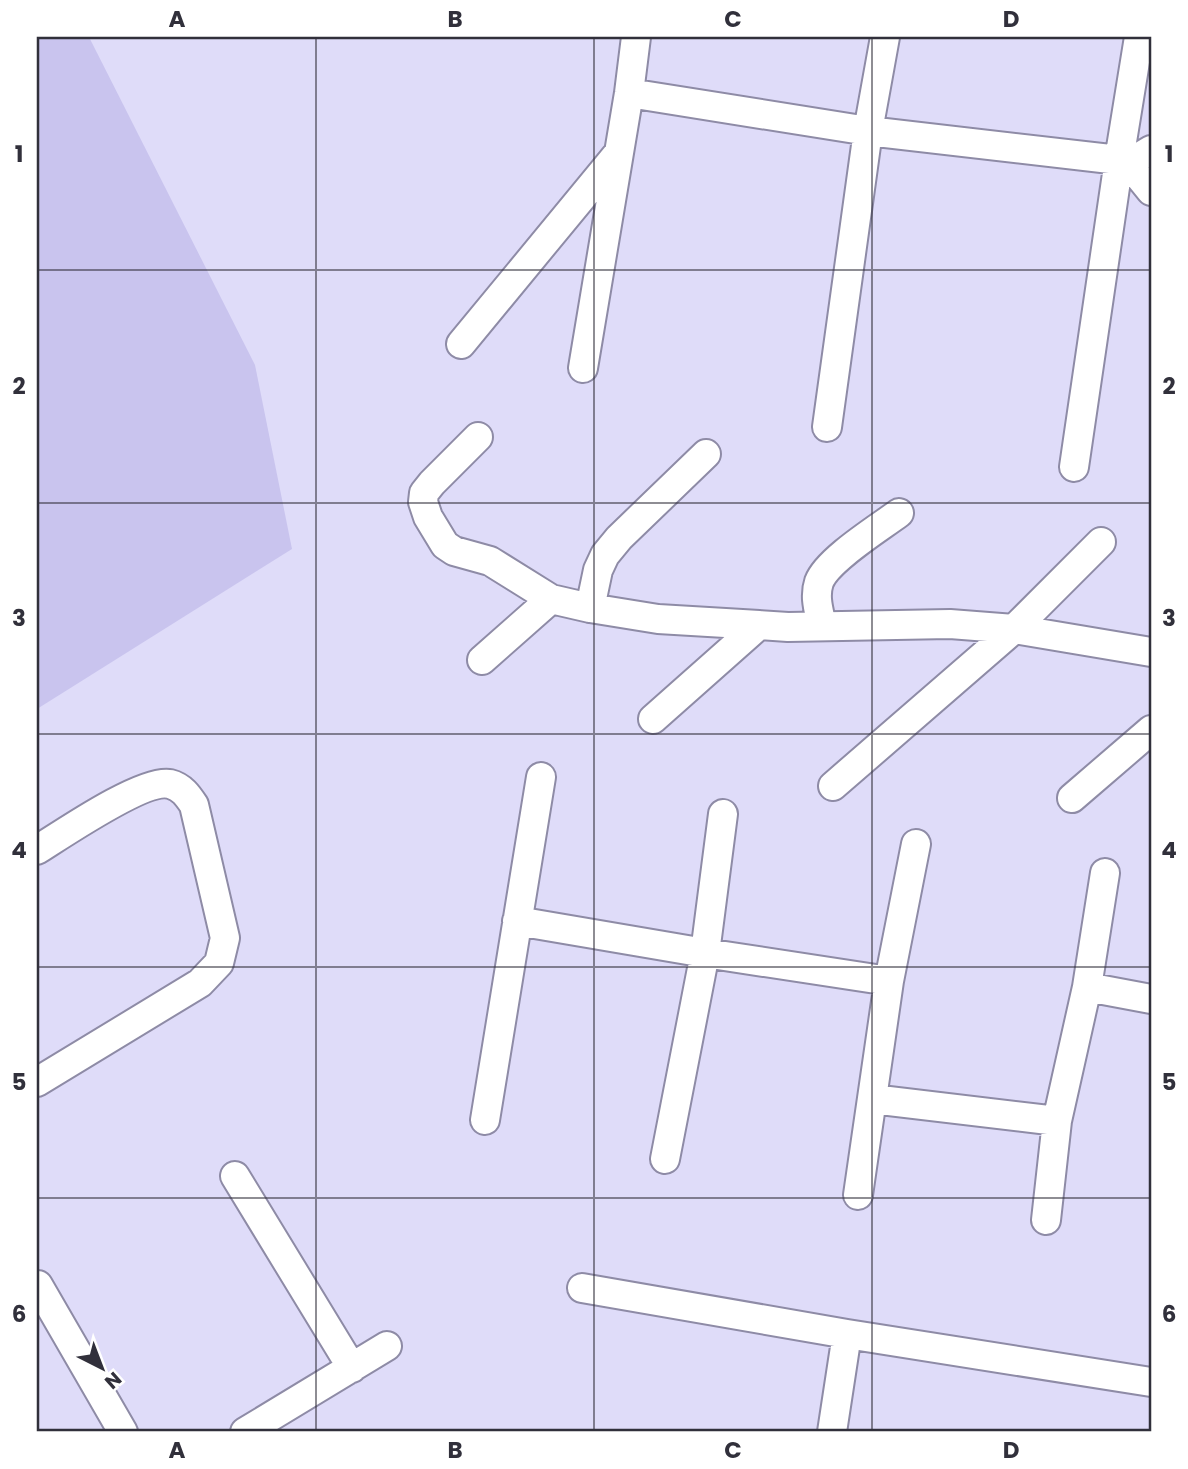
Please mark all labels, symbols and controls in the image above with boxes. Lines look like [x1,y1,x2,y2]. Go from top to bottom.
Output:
text: A [169,3,186,35]
text: B [447,3,463,35]
text: C [724,3,742,35]
text: D [1003,3,1019,35]
text: 1 [15,138,23,170]
text: 1 [1165,138,1173,170]
text: 2 [12,370,26,402]
text: 2 [1162,370,1176,402]
text: 3 [12,602,26,634]
text: 3 [1162,602,1176,634]
text: 4 [11,834,27,866]
text: 4 [1161,834,1177,866]
text: 5 [12,1066,26,1098]
text: 5 [1162,1066,1176,1098]
text: 6 [12,1298,26,1330]
text: 6 [1162,1298,1176,1330]
north arrow [66,1332,136,1402]
text: N [99,1365,127,1395]
text: A [169,1434,186,1466]
text: B [447,1434,463,1466]
text: C [724,1434,742,1466]
text: D [1003,1434,1019,1466]

